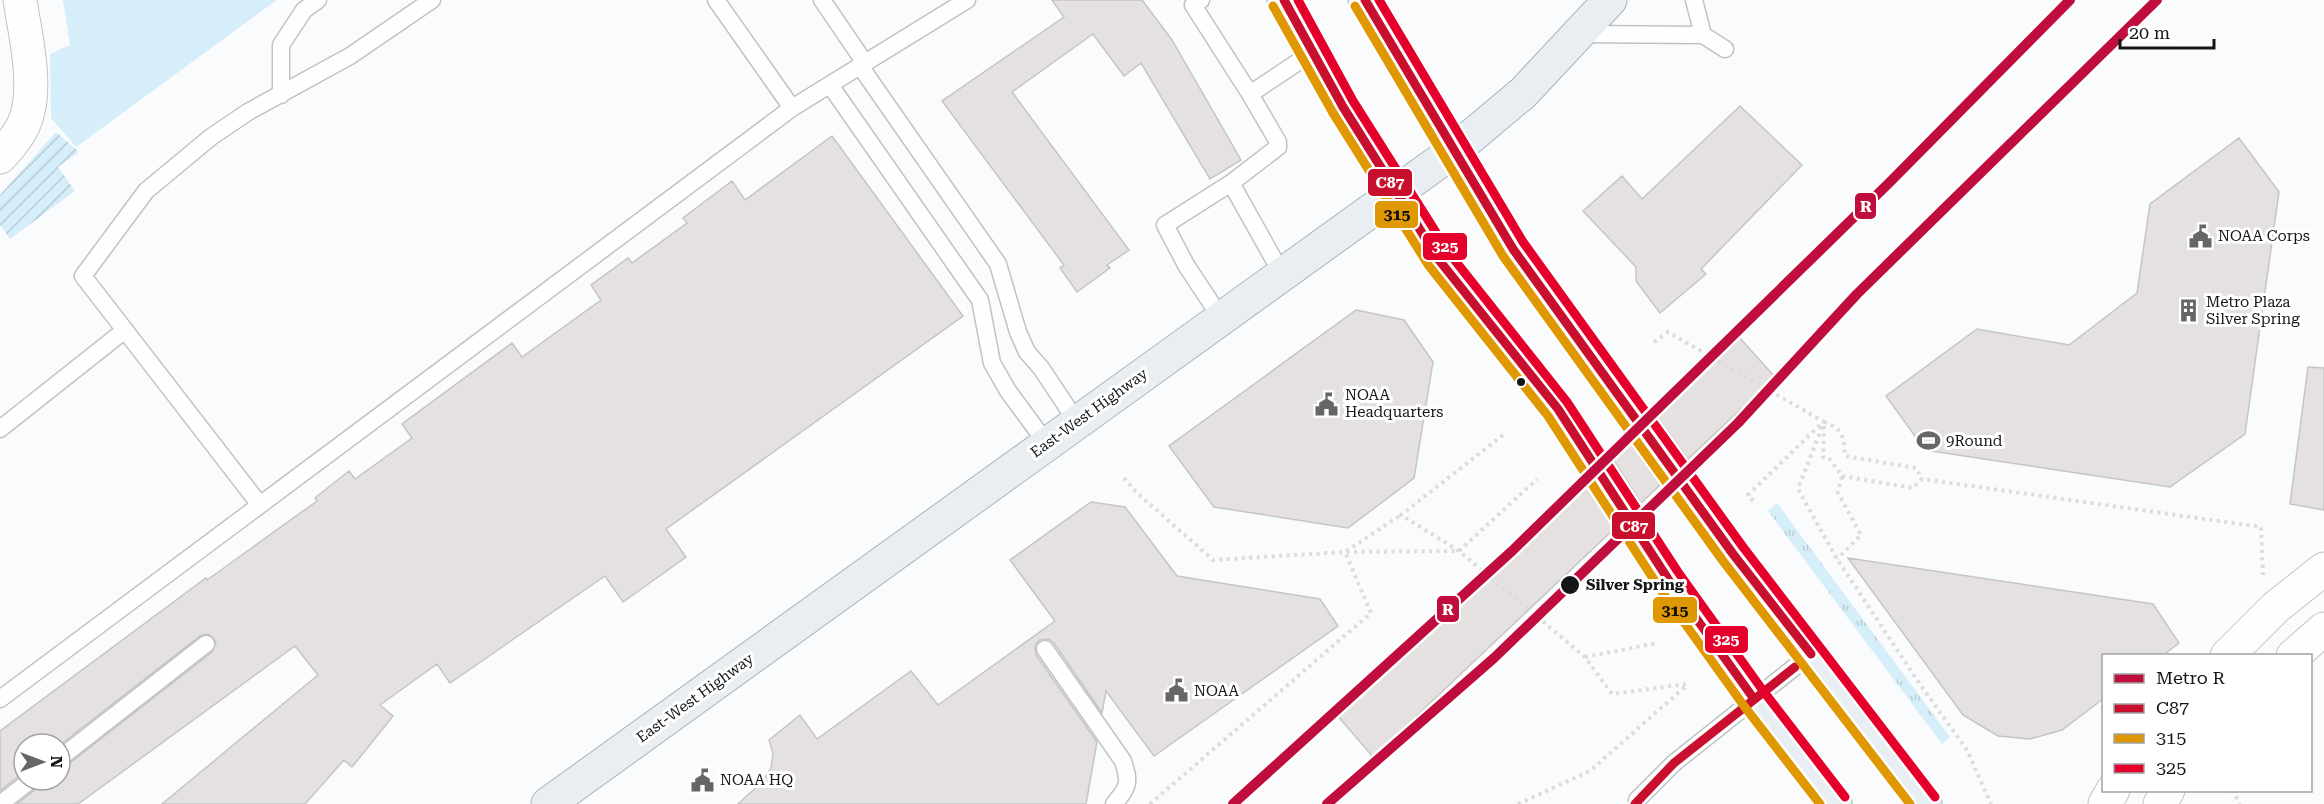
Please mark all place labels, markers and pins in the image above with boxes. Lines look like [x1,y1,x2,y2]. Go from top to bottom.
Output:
public building icon: NOAA Corps [2187,223,2213,249]
place label: NOAA Corps [2218,227,2310,245]
place label: Metro Plaza Silver Spring [2206,293,2300,328]
building icon: Metro Plaza Silver Spring [2175,298,2201,324]
unlabelled marker [1515,376,1527,388]
place label: NOAA Headquarters [1345,386,1444,421]
public building icon: NOAA Headquarters [1314,391,1340,417]
sports icon: 9Round [1915,428,1941,454]
place label: 9Round [1946,432,2003,450]
marker: Silver Spring [1559,574,1581,596]
place label: Silver Spring [1586,576,1685,594]
public building icon: NOAA [1163,678,1189,704]
place label: NOAA [1194,682,1239,700]
public building icon: NOAA HQ [689,767,715,793]
place label: NOAA HQ [720,771,793,789]

